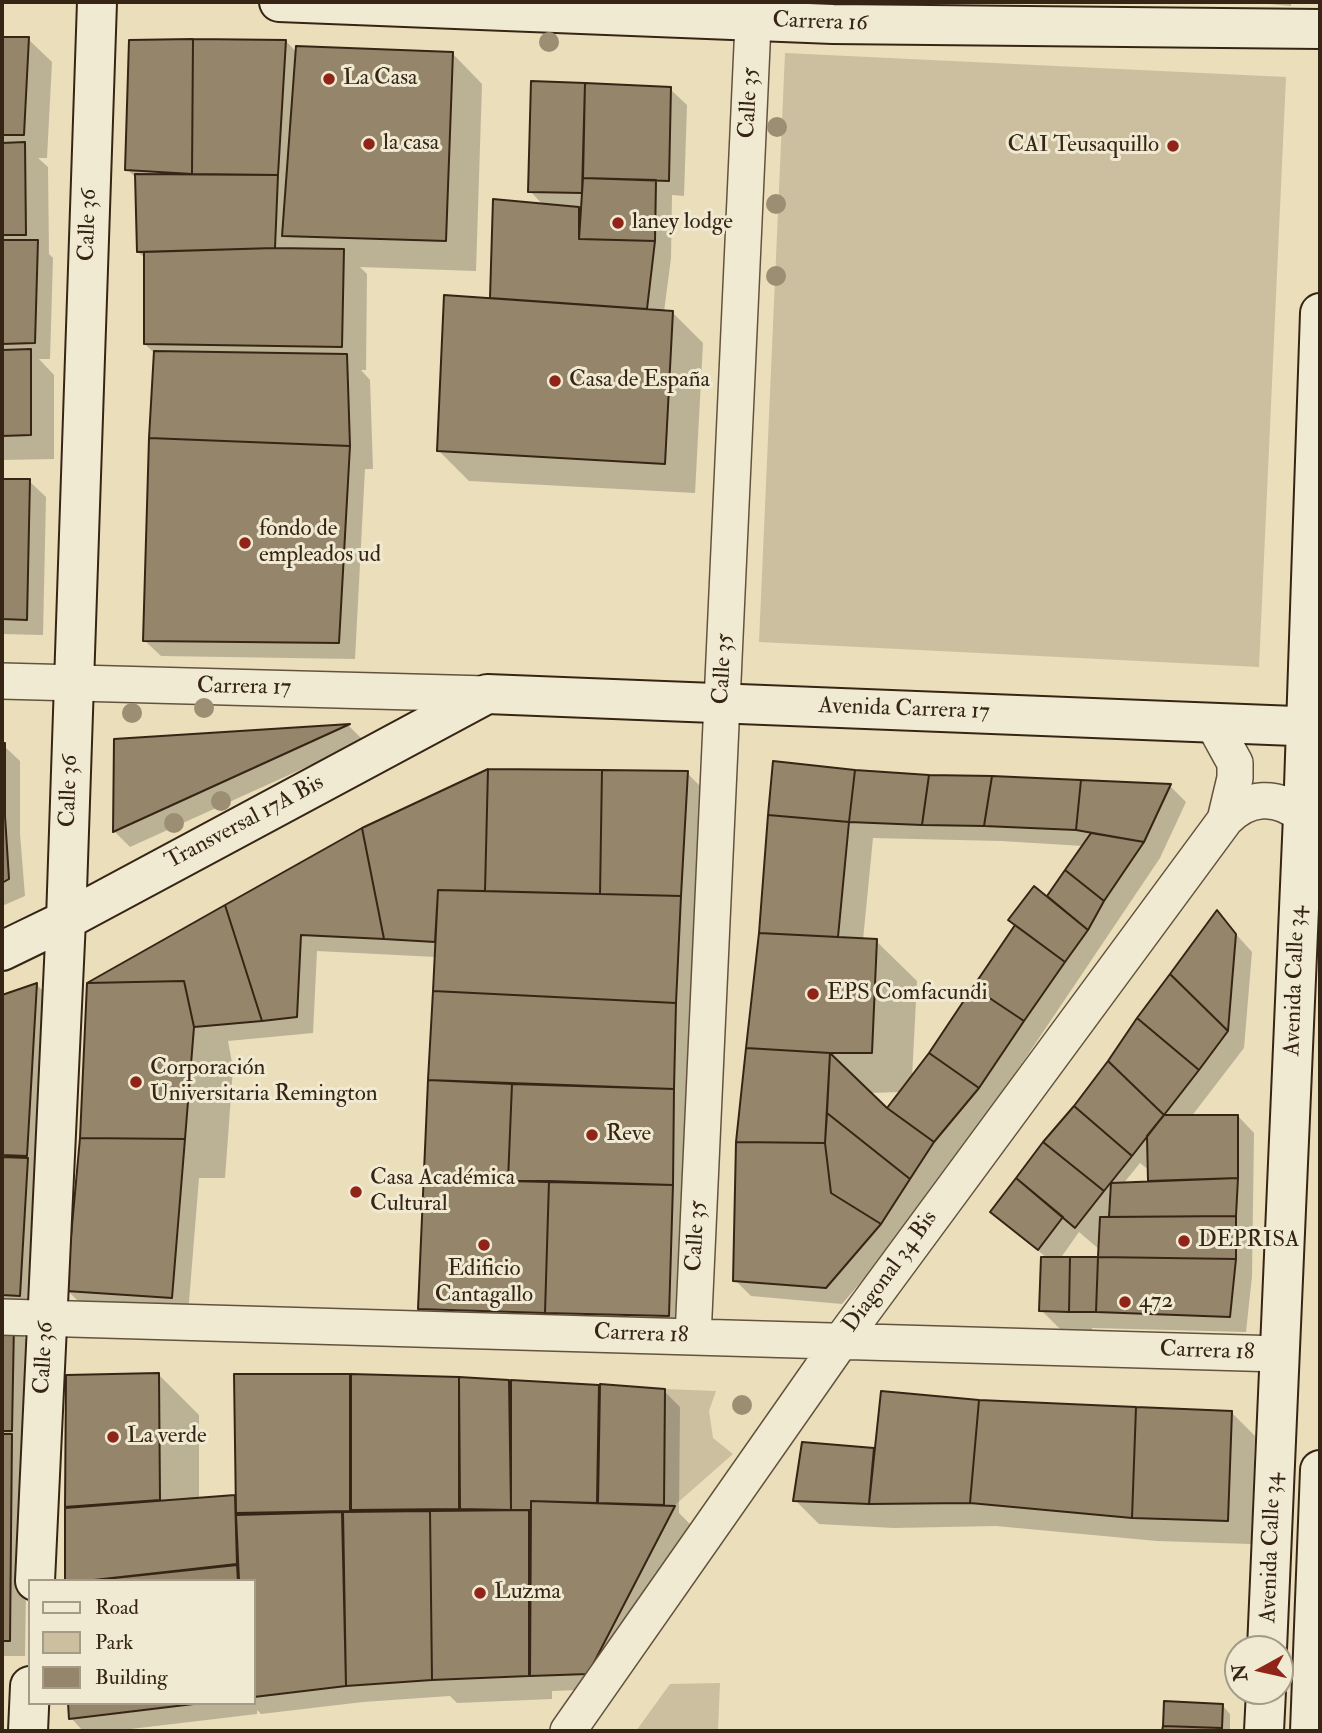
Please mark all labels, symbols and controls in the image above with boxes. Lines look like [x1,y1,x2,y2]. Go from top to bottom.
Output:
street label: Carrera 16 [772,8,868,38]
place label: La Casa [343,65,418,93]
street label: Calle 35 [734,67,766,139]
marker: La Casa [321,71,337,87]
place label: la casa [383,130,439,158]
place label: CAI Teusaquillo [1008,132,1159,160]
marker: la casa [361,136,377,152]
marker: CAI Teusaquillo [1165,138,1181,154]
street label: Calle 36 [74,188,104,262]
place label: laney lodge [632,209,733,237]
marker: laney lodge [610,215,626,231]
place label: Casa de España [569,367,710,395]
marker: Casa de España [547,373,563,389]
place label: fondo de empleados ud [259,516,381,570]
marker: fondo de empleados ud [237,535,253,551]
street label: Calle 35 [708,633,740,705]
street label: Carrera 17 [197,673,291,703]
street label: Avenida Carrera 17 [818,693,990,727]
street label: Calle 36 [55,754,85,828]
street label: Transversal 17A Bis [161,770,329,876]
street label: Avenida Calle 34 [1280,905,1312,1057]
place label: EPS Comfacundi [827,980,988,1008]
marker: EPS Comfacundi [805,986,821,1002]
place label: Corporación Universitaria Remington [150,1055,378,1109]
marker: Corporación Universitaria Remington [128,1074,144,1090]
place label: Reve [606,1121,651,1149]
marker: Reve [584,1127,600,1143]
place label: Casa Académica Cultural [370,1165,515,1219]
marker: Casa Académica Cultural [348,1184,364,1200]
street label: Calle 35 [681,1200,713,1272]
street label: Diagonal 34 Bis [838,1206,944,1338]
place label: DEPRISA [1198,1227,1300,1255]
marker: DEPRISA [1176,1233,1192,1249]
marker: Edificio Cantagallo [476,1237,492,1253]
place label: Edificio Cantagallo [435,1256,533,1310]
place label: 472 [1139,1288,1173,1316]
marker: 472 [1117,1294,1133,1310]
street label: Carrera 18 [593,1320,689,1350]
street label: Calle 36 [29,1321,61,1395]
street label: Carrera 18 [1159,1337,1255,1367]
place label: La verde [127,1423,207,1451]
marker: La verde [105,1429,121,1445]
street label: Avenida Calle 34 [1256,1472,1288,1624]
legend [28,1579,256,1705]
place label: Luzma [494,1579,561,1607]
marker: Luzma [472,1585,488,1601]
text: Road [95,1594,139,1621]
text: Park [95,1629,133,1656]
north arrow [1224,1635,1294,1705]
text: N [1227,1663,1253,1683]
text: Building [95,1664,168,1691]

